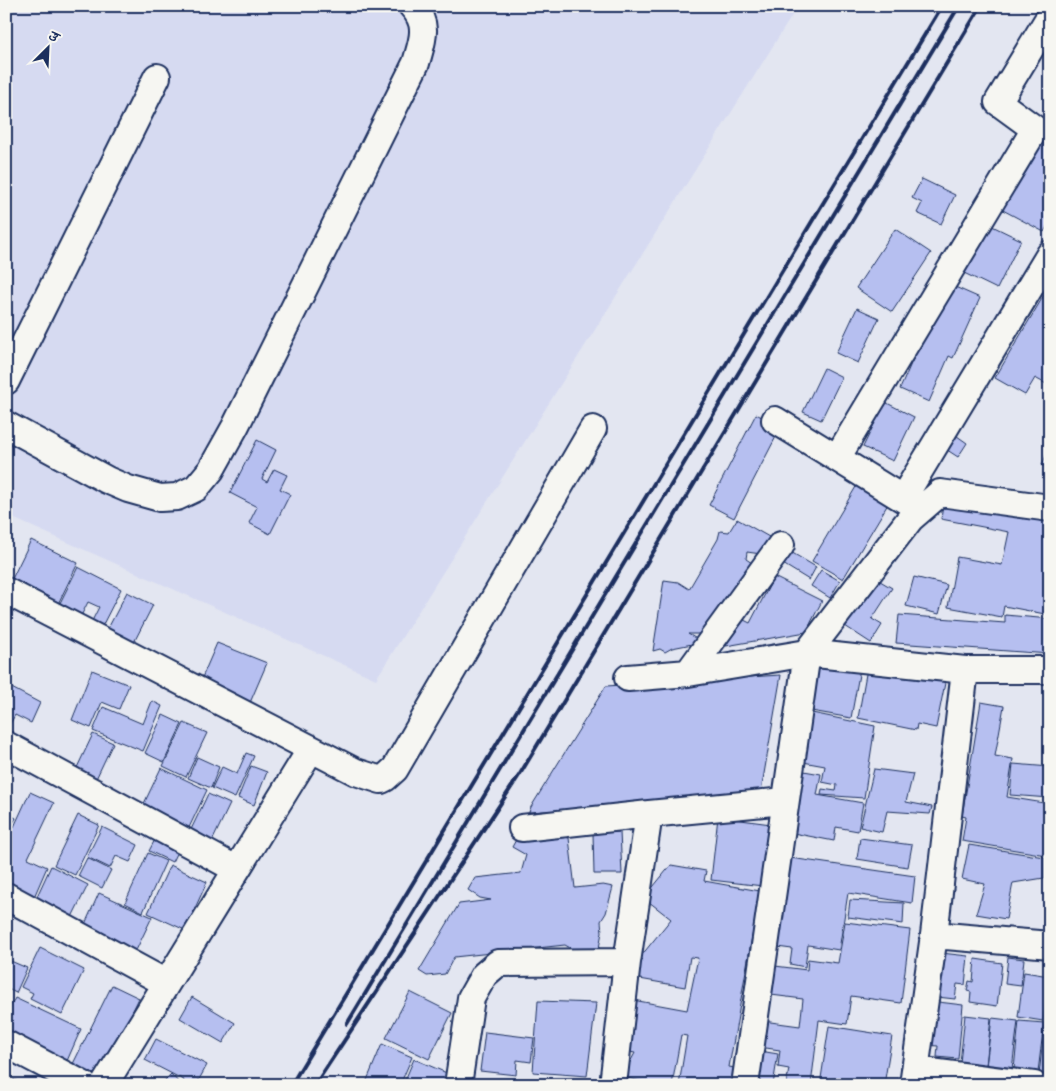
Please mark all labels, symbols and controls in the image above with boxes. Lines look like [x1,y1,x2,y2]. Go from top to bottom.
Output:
north arrow [22,22,72,72]
text: उ [44,25,64,50]

